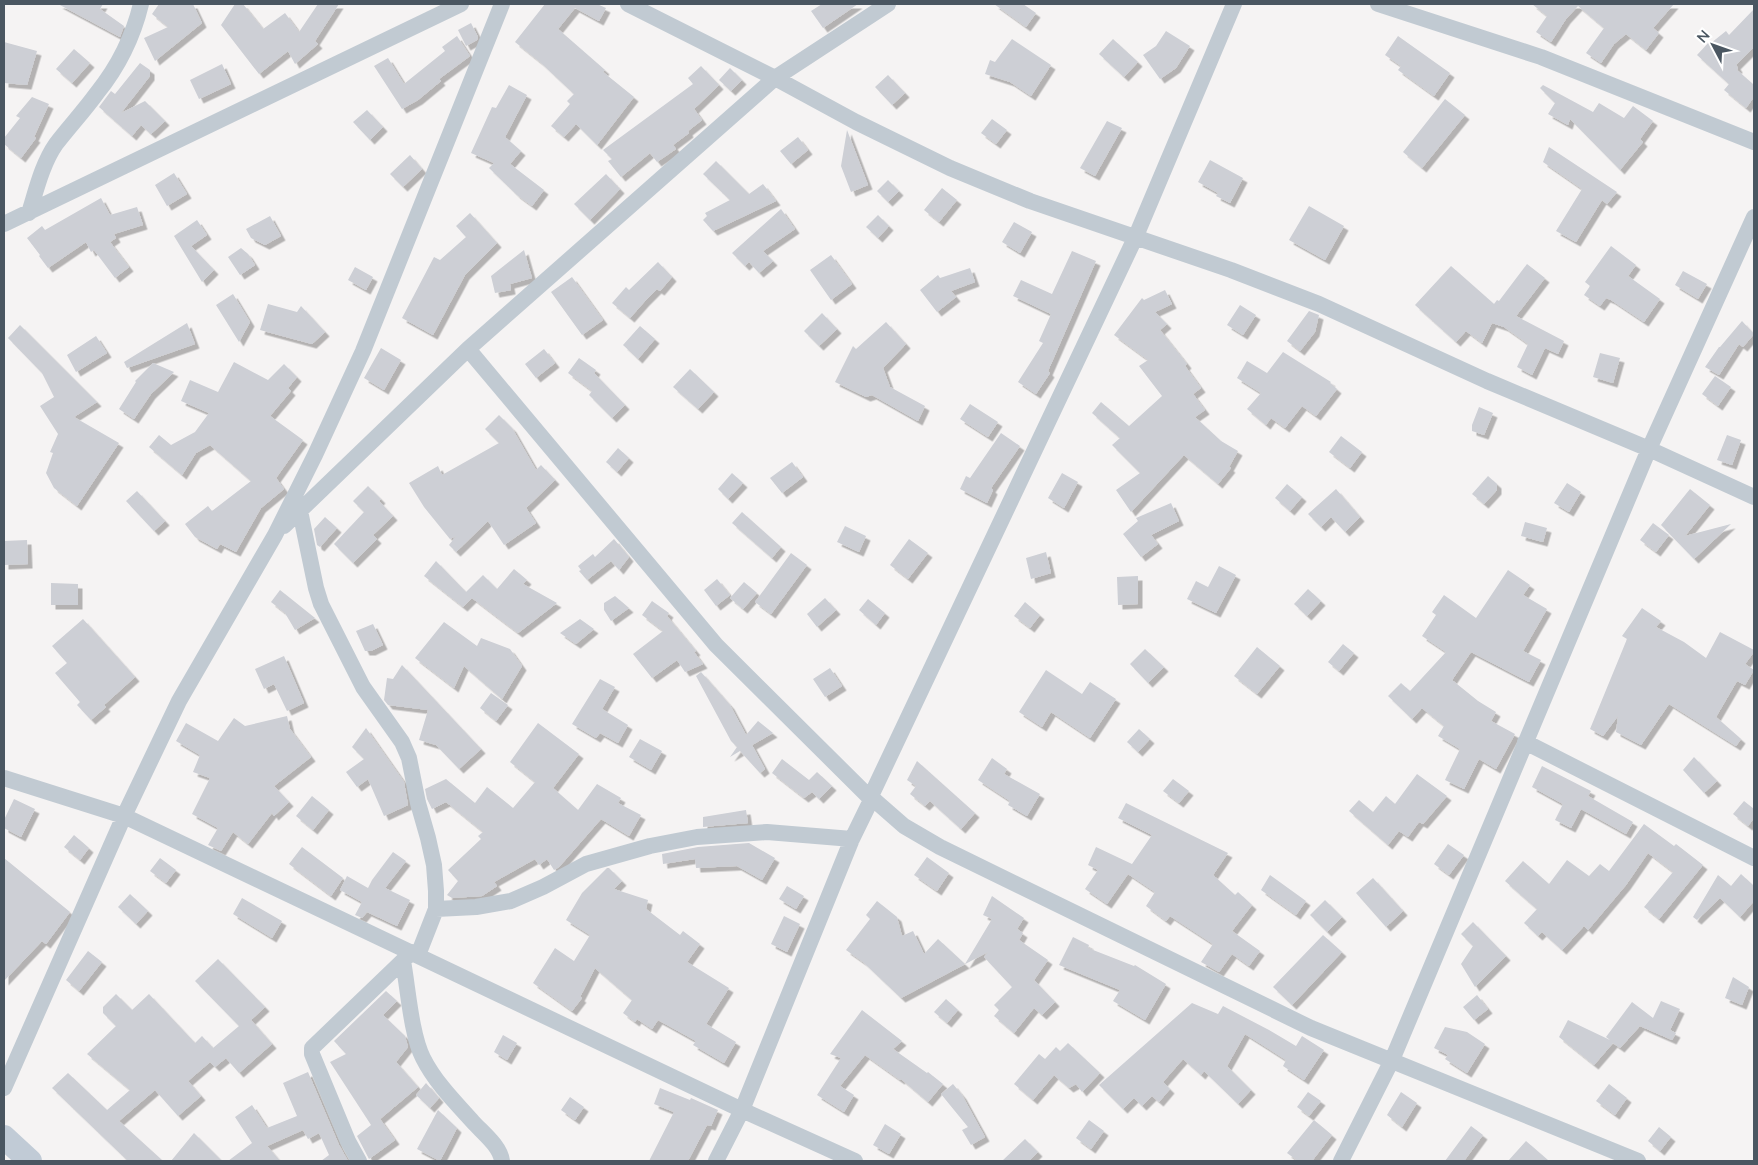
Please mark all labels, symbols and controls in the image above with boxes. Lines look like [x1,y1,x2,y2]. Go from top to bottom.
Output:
north arrow [1688,20,1738,70]
text: N [1693,26,1713,46]

